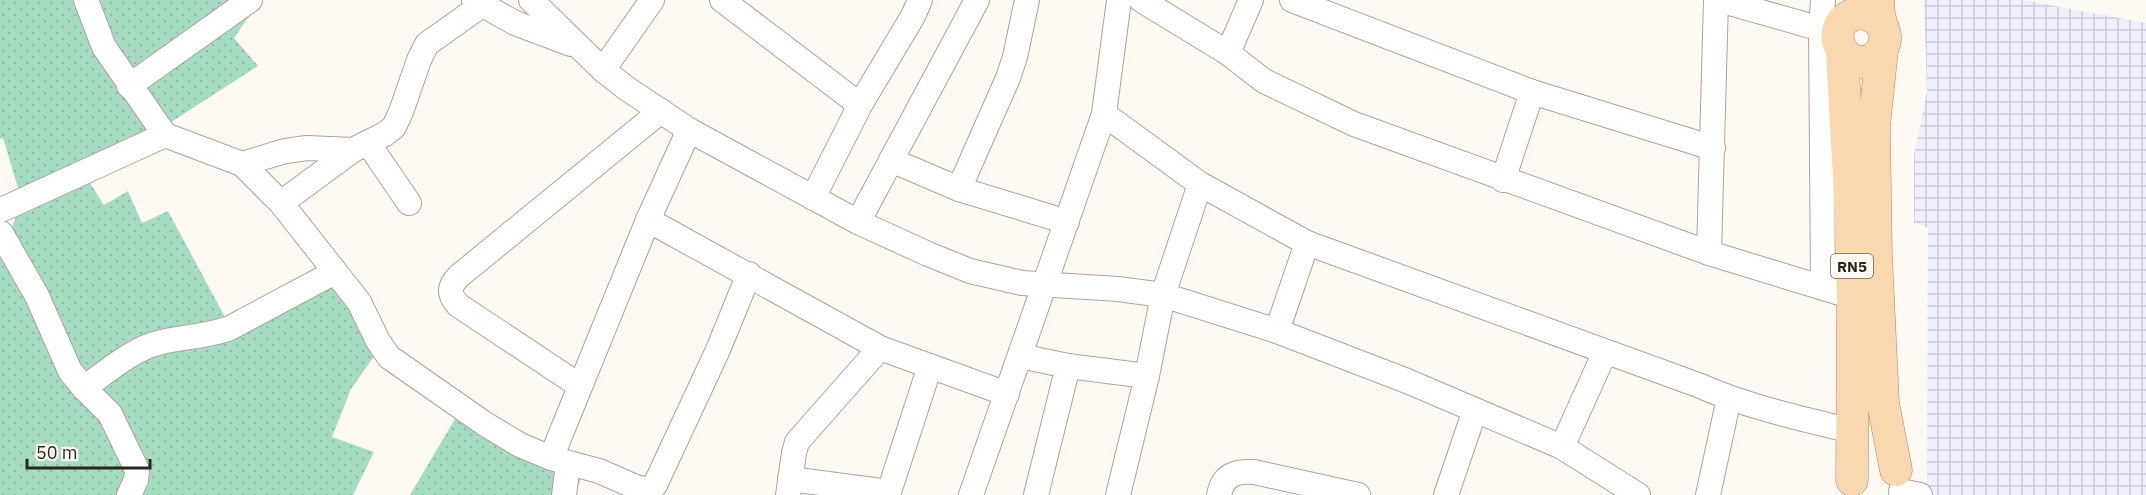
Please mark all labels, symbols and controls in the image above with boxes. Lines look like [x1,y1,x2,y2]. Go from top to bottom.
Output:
road number: RN5 [1831,254,1873,278]
scale bar [27,432,150,470]
text: 50 m [36,441,78,464]

